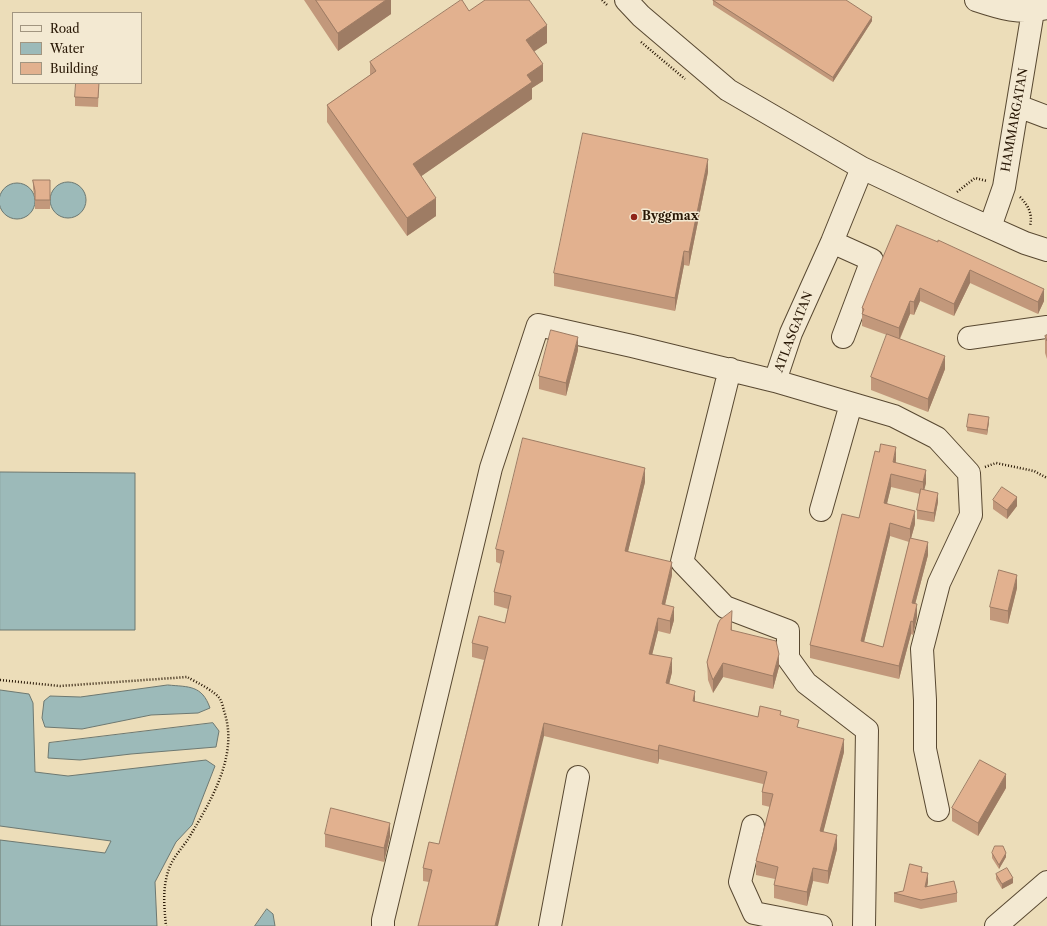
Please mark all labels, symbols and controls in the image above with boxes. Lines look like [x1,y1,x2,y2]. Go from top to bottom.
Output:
legend [12,12,142,84]
text: Road [50,21,80,36]
text: Water [50,41,84,56]
text: Building [50,61,98,76]
street label: HAMMARGATAN [999,67,1031,173]
place label: Byggmax [642,210,698,224]
marker: Byggmax [629,212,639,222]
street label: ATLASGATAN [772,290,816,374]

